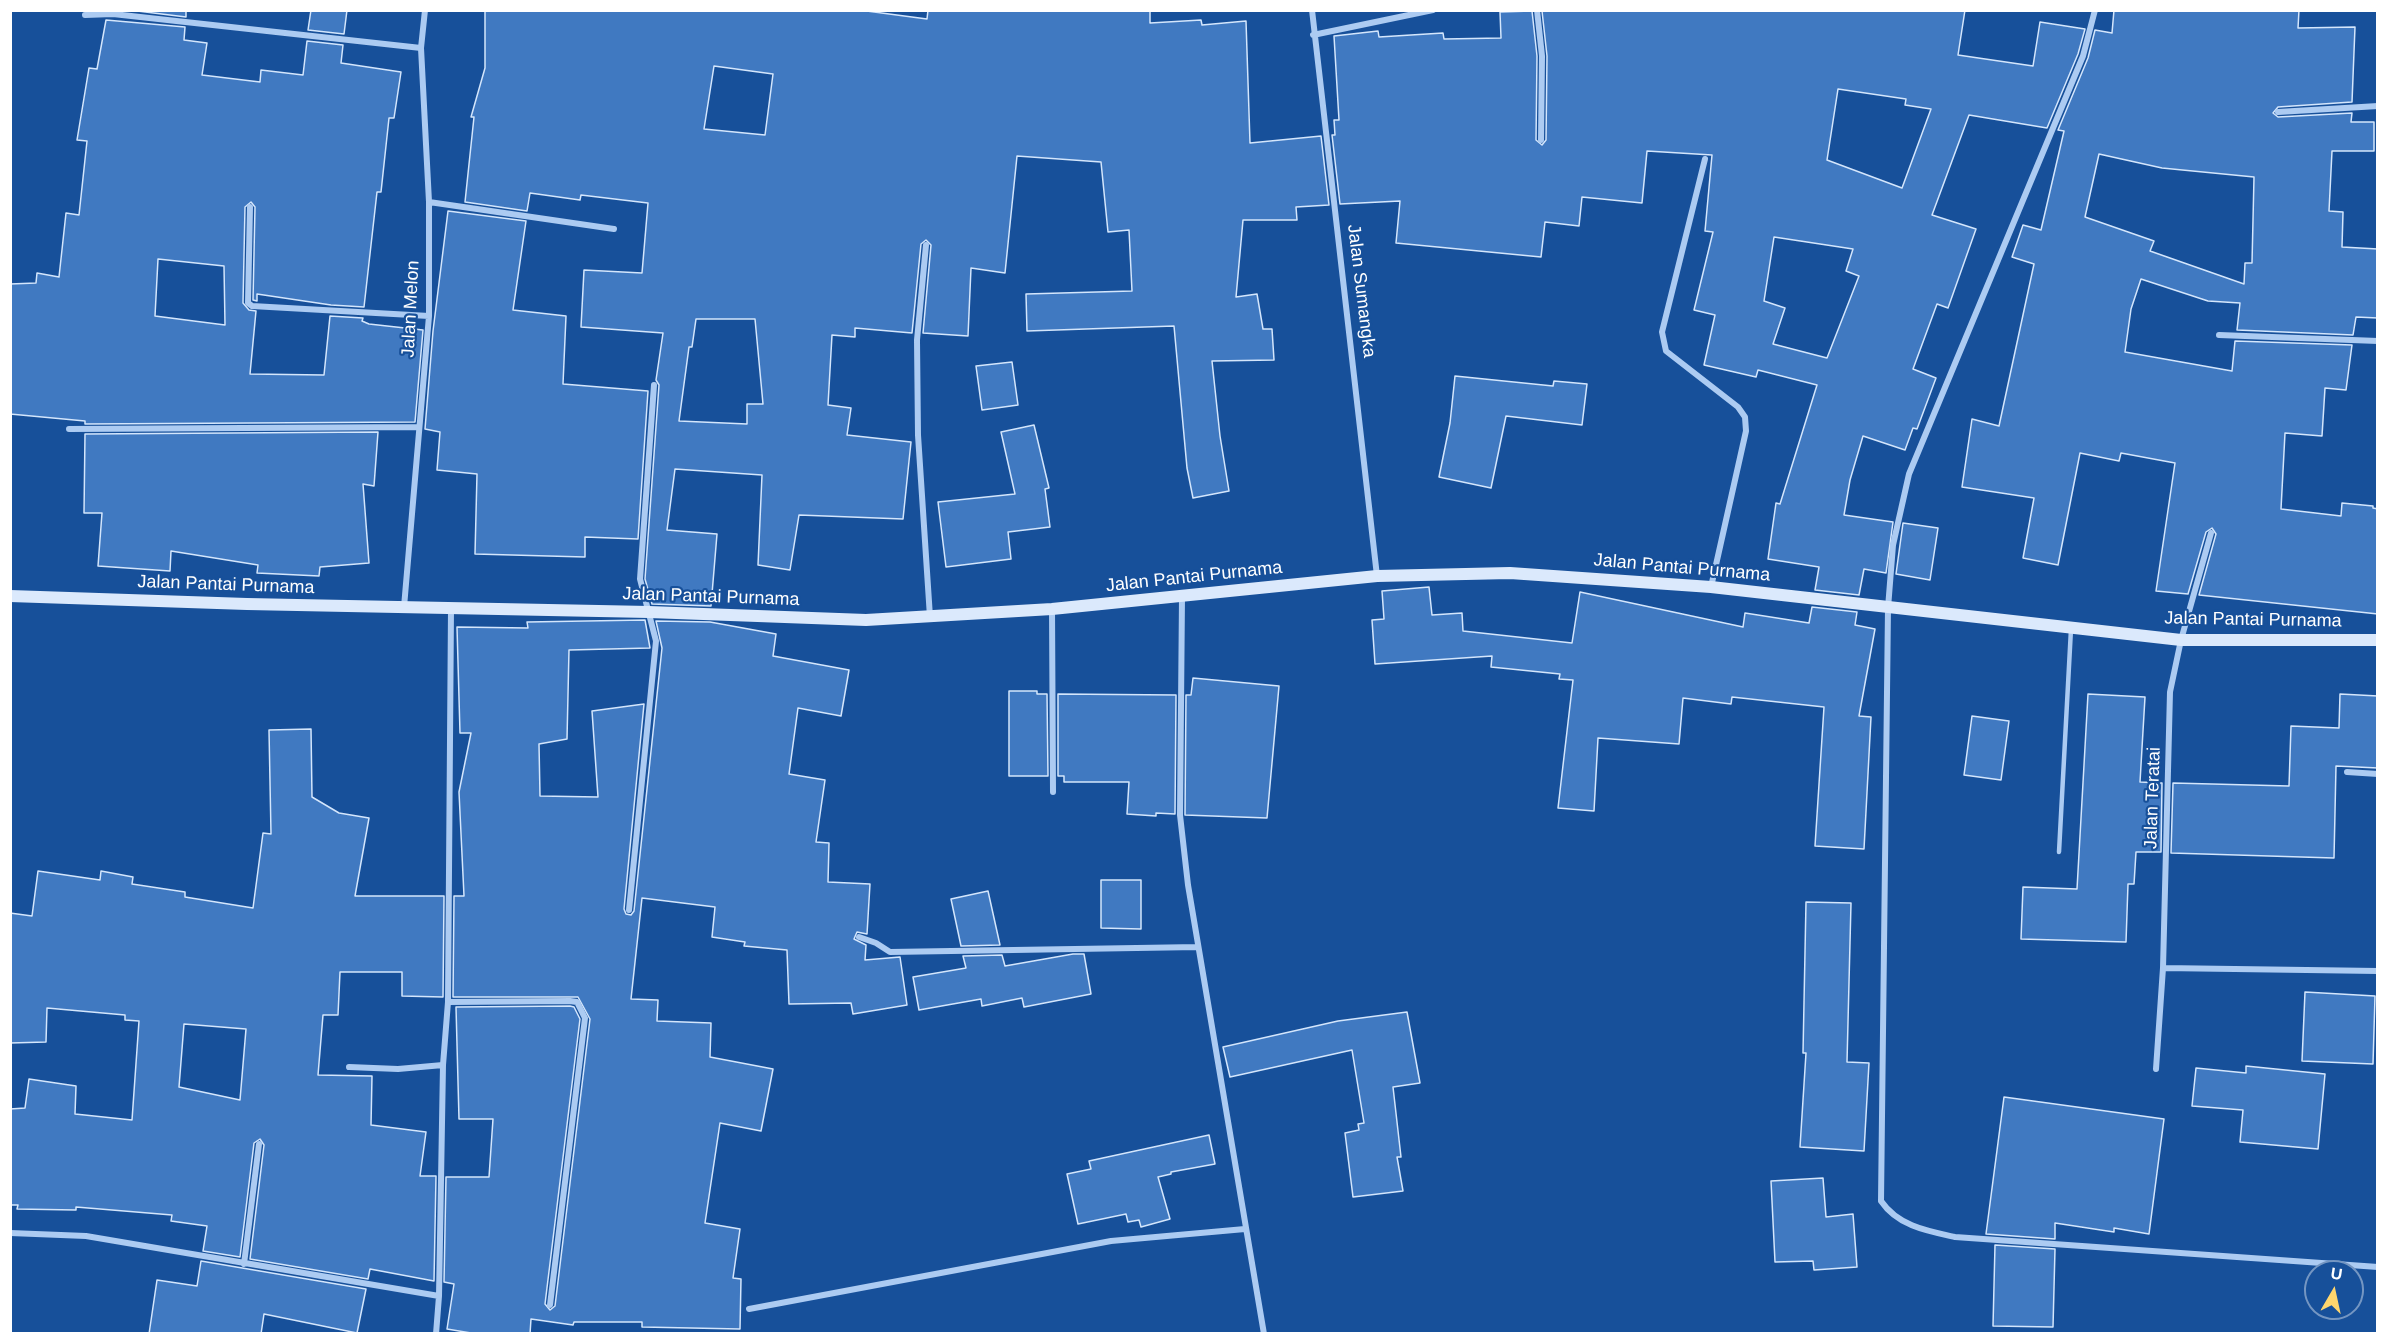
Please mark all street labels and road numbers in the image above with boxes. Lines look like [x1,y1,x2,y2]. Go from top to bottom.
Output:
street label: Jalan Sumangka [1342,223,1380,359]
street label: Jalan Melon [398,260,424,358]
street label: Jalan Pantai Purnama [1593,550,1771,586]
street label: Jalan Pantai Purnama [1105,557,1283,597]
street label: Jalan Pantai Purnama [137,571,315,599]
street label: Jalan Pantai Purnama [622,583,800,611]
street label: Jalan Pantai Purnama [2164,608,2342,632]
street label: Jalan Teratai [2140,747,2166,849]

